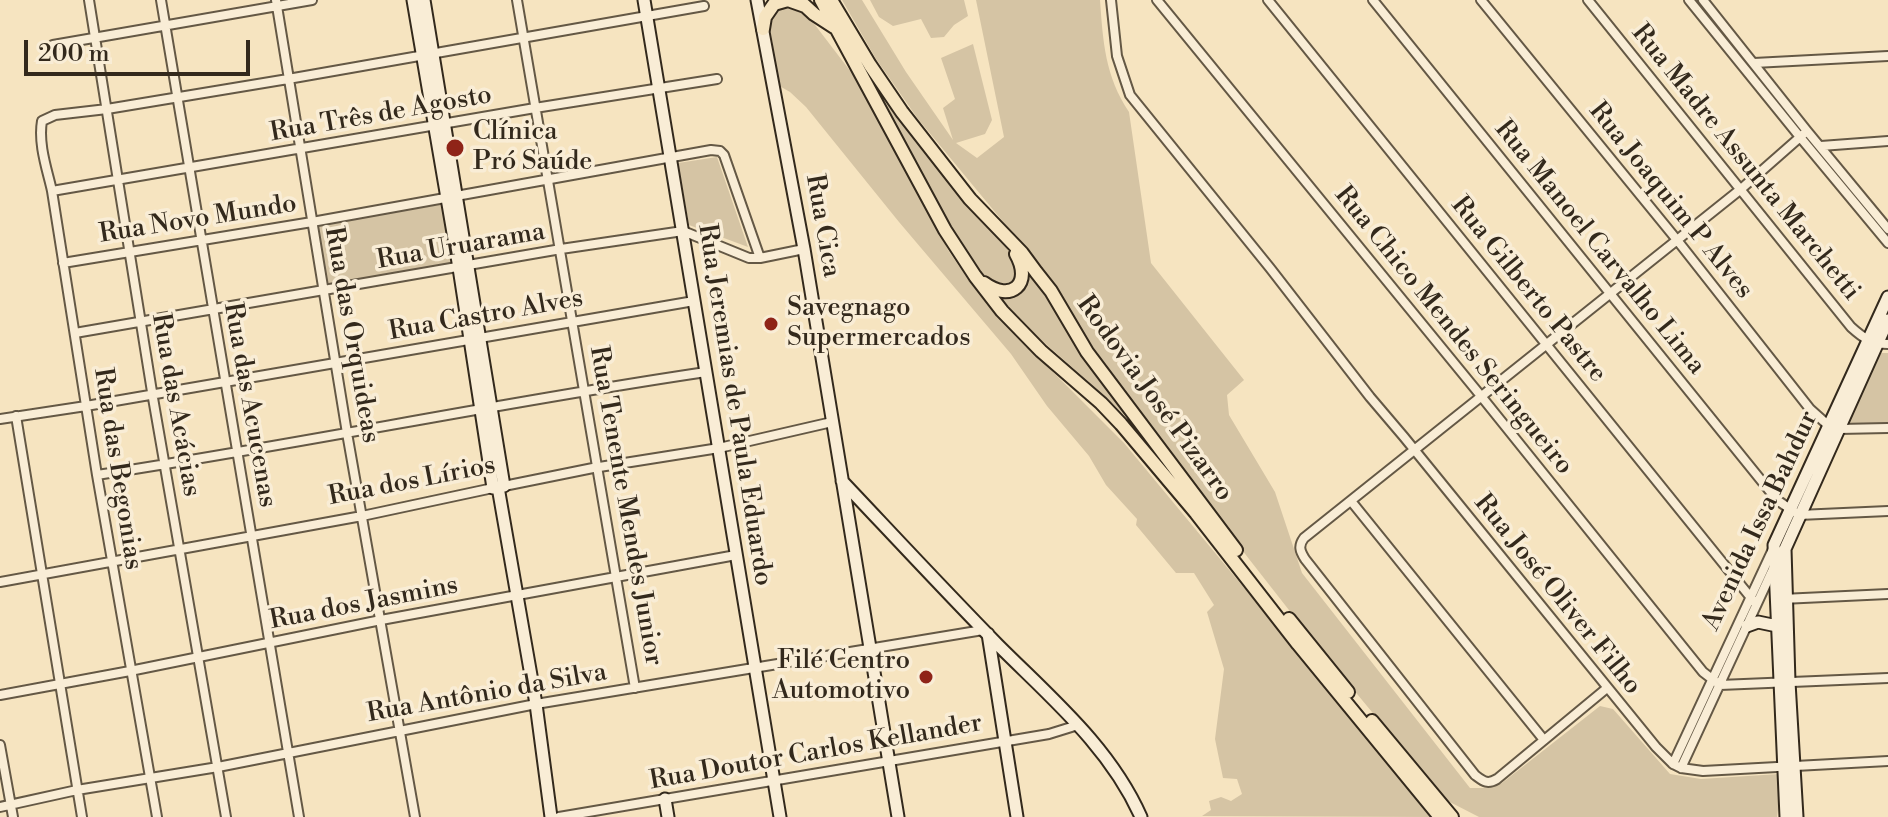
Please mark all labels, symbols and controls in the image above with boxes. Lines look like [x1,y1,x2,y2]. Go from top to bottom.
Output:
street label: Rua Madre Assunta Marchetti [1624,19,1866,307]
scale bar [28,24,254,74]
text: 200 m [38,39,109,69]
street label: Rua Três de Agosto [268,80,494,150]
street label: Rua Joaquim P Alves [1581,96,1759,306]
street label: Rua Manoel Carvalho Lima [1487,115,1711,381]
place label: Clínica Pró Saúde [473,117,592,178]
marker: Clínica Pró Saúde [444,137,466,159]
street label: Rua Cica [798,172,846,280]
street label: Rua Chico Mendes Seringueiro [1327,181,1579,481]
street label: Rua Novo Mundo [97,189,299,251]
street label: Rua Gilberto Pastre [1443,191,1613,389]
street label: Rua Uruarama [375,217,547,277]
street label: Rua Jeremias de Paula Eduardo [690,222,778,588]
street label: Rua das Orquideas [317,224,385,446]
street label: Rua Castro Alves [386,284,586,348]
street label: Rodovia José Pizarro [1069,290,1239,508]
place label: Savegnago Supermercados [787,293,971,354]
street label: Rua das Acucenas [216,300,282,510]
street label: Rua das Acácias [144,311,206,499]
marker: Savegnago Supermercados [762,315,780,333]
street label: Rua Tenente Mendes Junior [581,344,669,668]
street label: Rua das Begonias [86,366,148,572]
street label: Avenida Issa Bahdur [1696,406,1826,636]
street label: Rua dos Lírios [326,451,498,513]
street label: Rua José Oliver Filho [1467,488,1647,702]
street label: Rua dos Jasmins [267,570,461,638]
place label: Filé Centro Automotivo [772,646,910,708]
street label: Rua Antônio da Silva [365,658,609,730]
marker: Filé Centro Automotivo [917,668,935,686]
street label: Rua Doutor Carlos Kellander [647,708,985,798]

